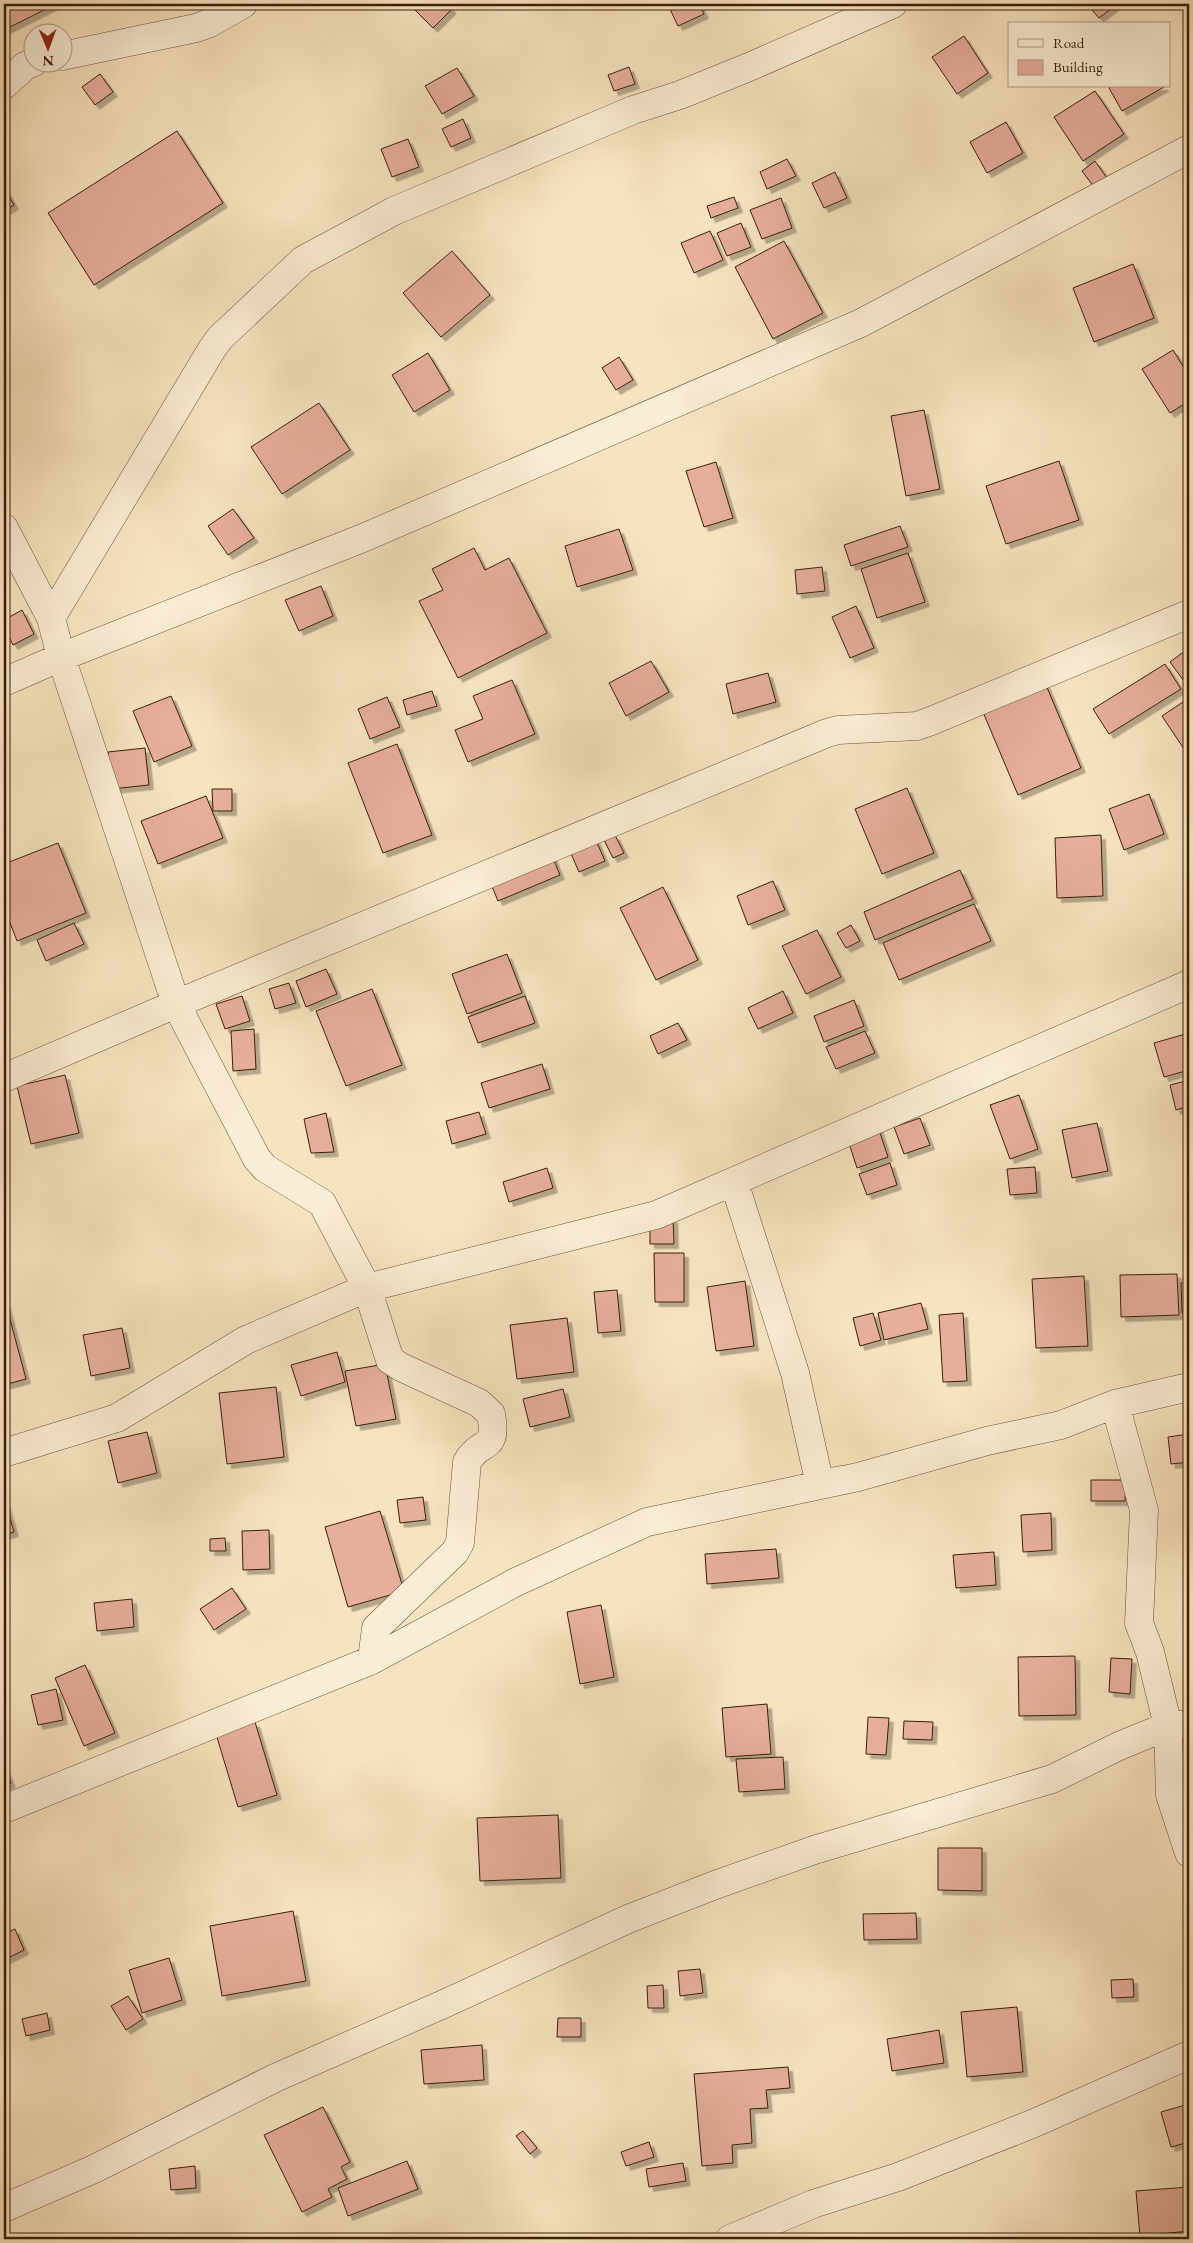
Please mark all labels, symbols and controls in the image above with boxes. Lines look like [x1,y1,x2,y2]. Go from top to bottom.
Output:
north arrow [22,22,72,72]
legend [1008,22,1170,88]
text: Road [1053,33,1085,52]
text: N [42,52,54,70]
text: Building [1053,57,1103,76]

